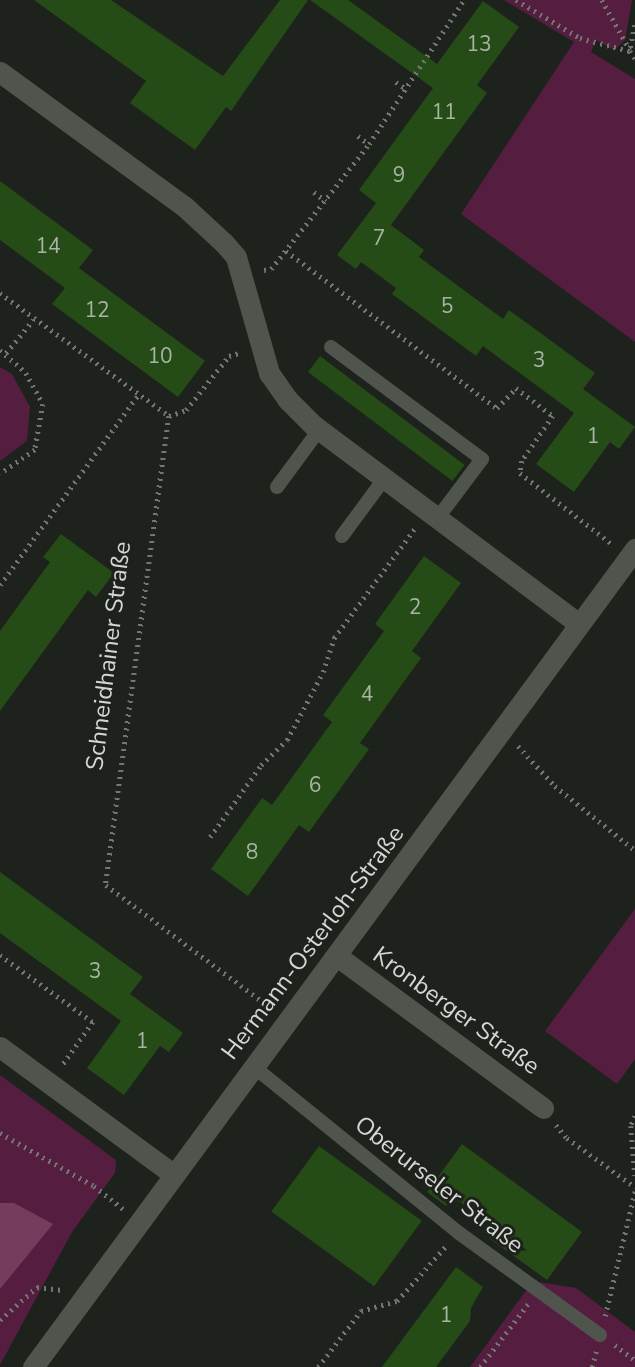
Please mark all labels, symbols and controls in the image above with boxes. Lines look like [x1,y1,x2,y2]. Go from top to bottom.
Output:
house number: 13 [466,31,492,57]
house number: 11 [431,99,457,125]
house number: 9 [393,162,405,188]
house number: 7 [373,225,385,251]
house number: 14 [35,233,61,259]
house number: 5 [441,293,453,319]
house number: 12 [84,297,110,323]
house number: 10 [147,343,173,369]
house number: 3 [533,347,545,373]
house number: 1 [587,423,599,449]
street label: Schneidhainer Straße [81,540,137,772]
house number: 2 [409,594,421,620]
house number: 4 [361,681,373,707]
house number: 6 [309,772,321,798]
street label: Hermann-Osterloh-Straße [216,820,410,1066]
house number: 8 [246,839,258,865]
street label: Kronberger Straße [367,941,545,1081]
house number: 3 [89,958,101,984]
house number: 1 [136,1028,148,1054]
street label: Oberurseler Straße [349,1110,529,1260]
house number: 1 [440,1302,452,1328]

